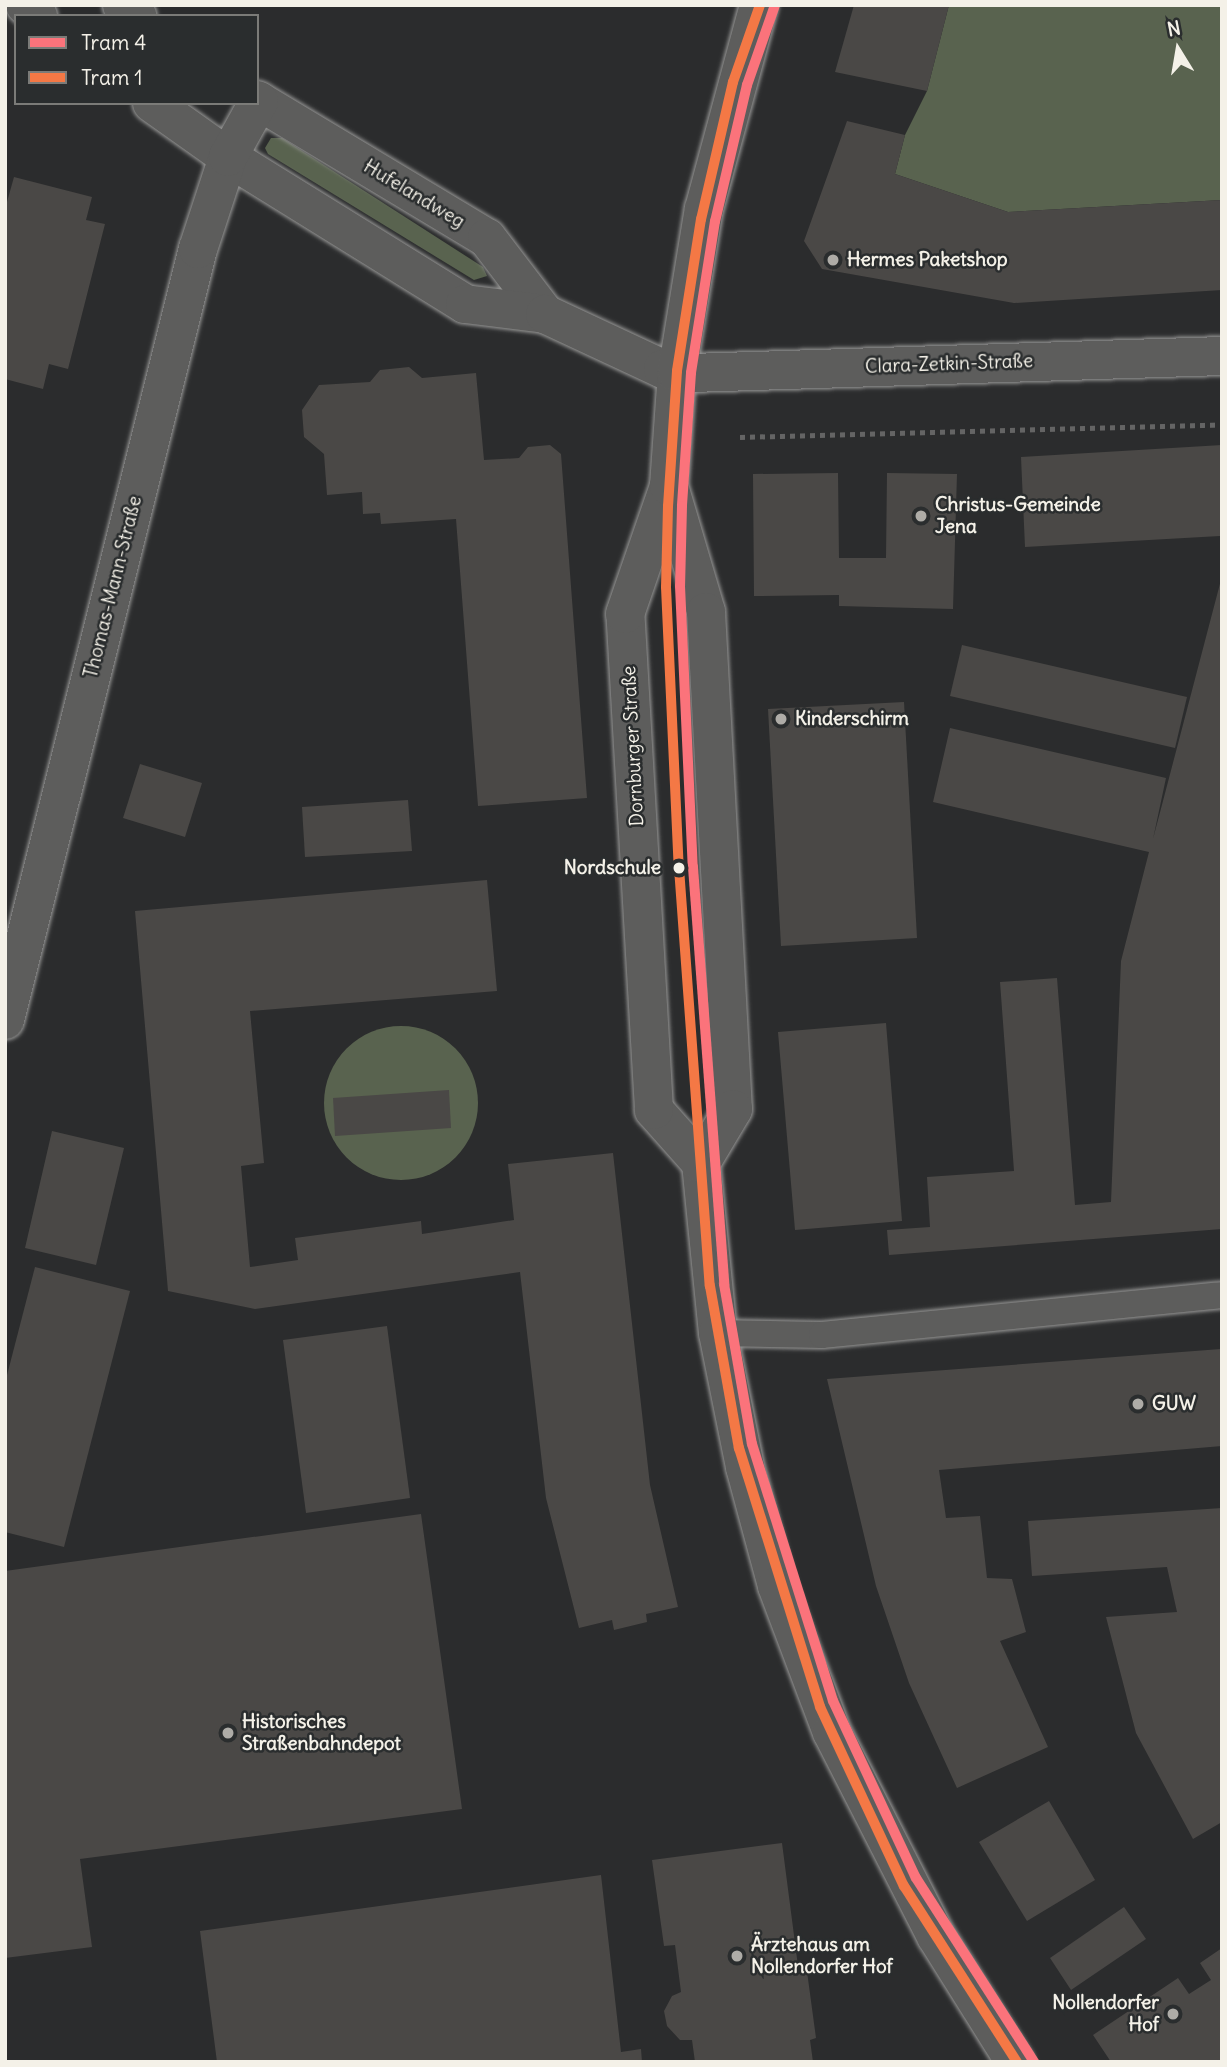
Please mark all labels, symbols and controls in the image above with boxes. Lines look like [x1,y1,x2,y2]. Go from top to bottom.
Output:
legend [14,14,259,105]
north arrow [1143,14,1213,84]
text: N [1165,15,1183,41]
text: Tram 4 [81,29,146,56]
text: Tram 1 [81,64,143,91]
street label: Hufelandweg [359,155,469,233]
place label: Hermes Paketshop [847,249,1008,271]
marker: Hermes Paketshop [825,252,841,268]
street label: Clara-Zetkin-Straße [865,350,1033,378]
street label: Thomas-Mann-Straße [79,494,147,680]
place label: Christus-Gemeinde Jena [935,494,1101,538]
marker: Christus-Gemeinde Jena [913,508,929,524]
street label: Dornburger Straße [617,665,649,827]
place label: Kinderschirm [795,708,909,730]
marker: Kinderschirm [773,711,789,727]
marker: Nordschule [667,856,691,880]
place label: Nordschule [564,857,661,879]
place label: GUW [1152,1393,1196,1415]
marker: GUW [1130,1396,1146,1412]
place label: Historisches Straßenbahndepot [242,1711,401,1755]
marker: Historisches Straßenbahndepot [220,1725,236,1741]
place label: Ärztehaus am Nollendorfer Hof [751,1934,893,1978]
marker: Ärztehaus am Nollendorfer Hof [729,1948,745,1964]
place label: Nollendorfer Hof [1052,1992,1159,2036]
marker: Nollendorfer Hof [1165,2006,1181,2022]

